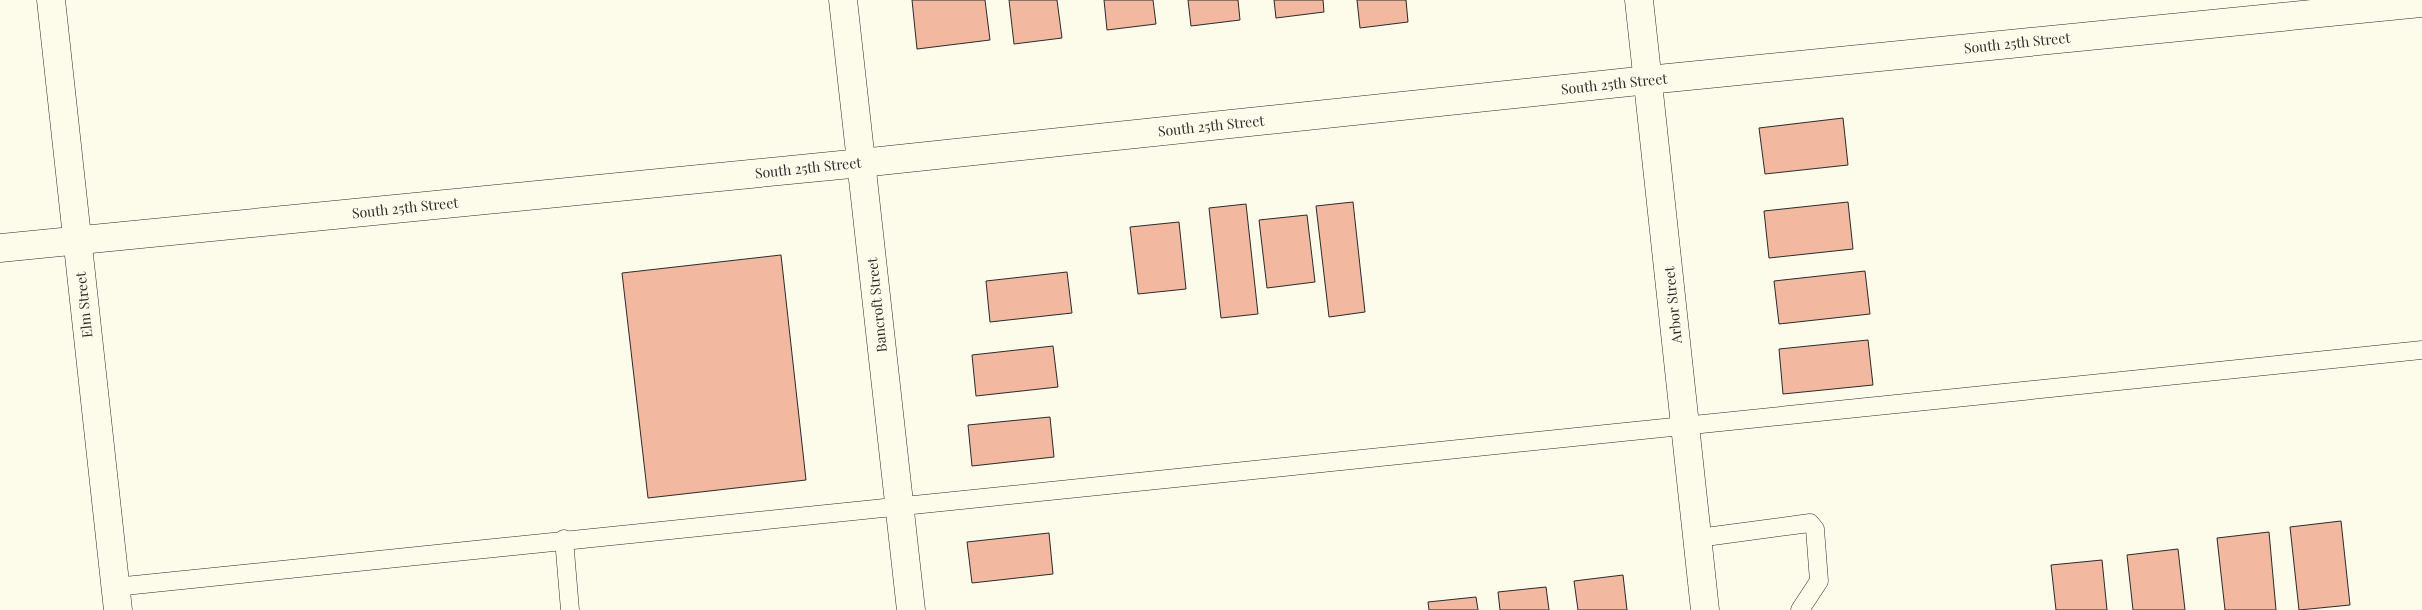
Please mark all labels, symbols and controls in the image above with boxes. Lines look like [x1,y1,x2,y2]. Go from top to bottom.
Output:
street label: South 25th Street [1963,27,2072,58]
street label: South 25th Street [1560,68,1669,99]
street label: South 25th Street [1157,110,1266,141]
street label: South 25th Street [754,152,863,183]
street label: South 25th Street [351,192,460,223]
street label: Bancroft Street [862,256,891,353]
street label: Arbor Street [1659,265,1686,345]
street label: Elm Street [70,270,96,339]

